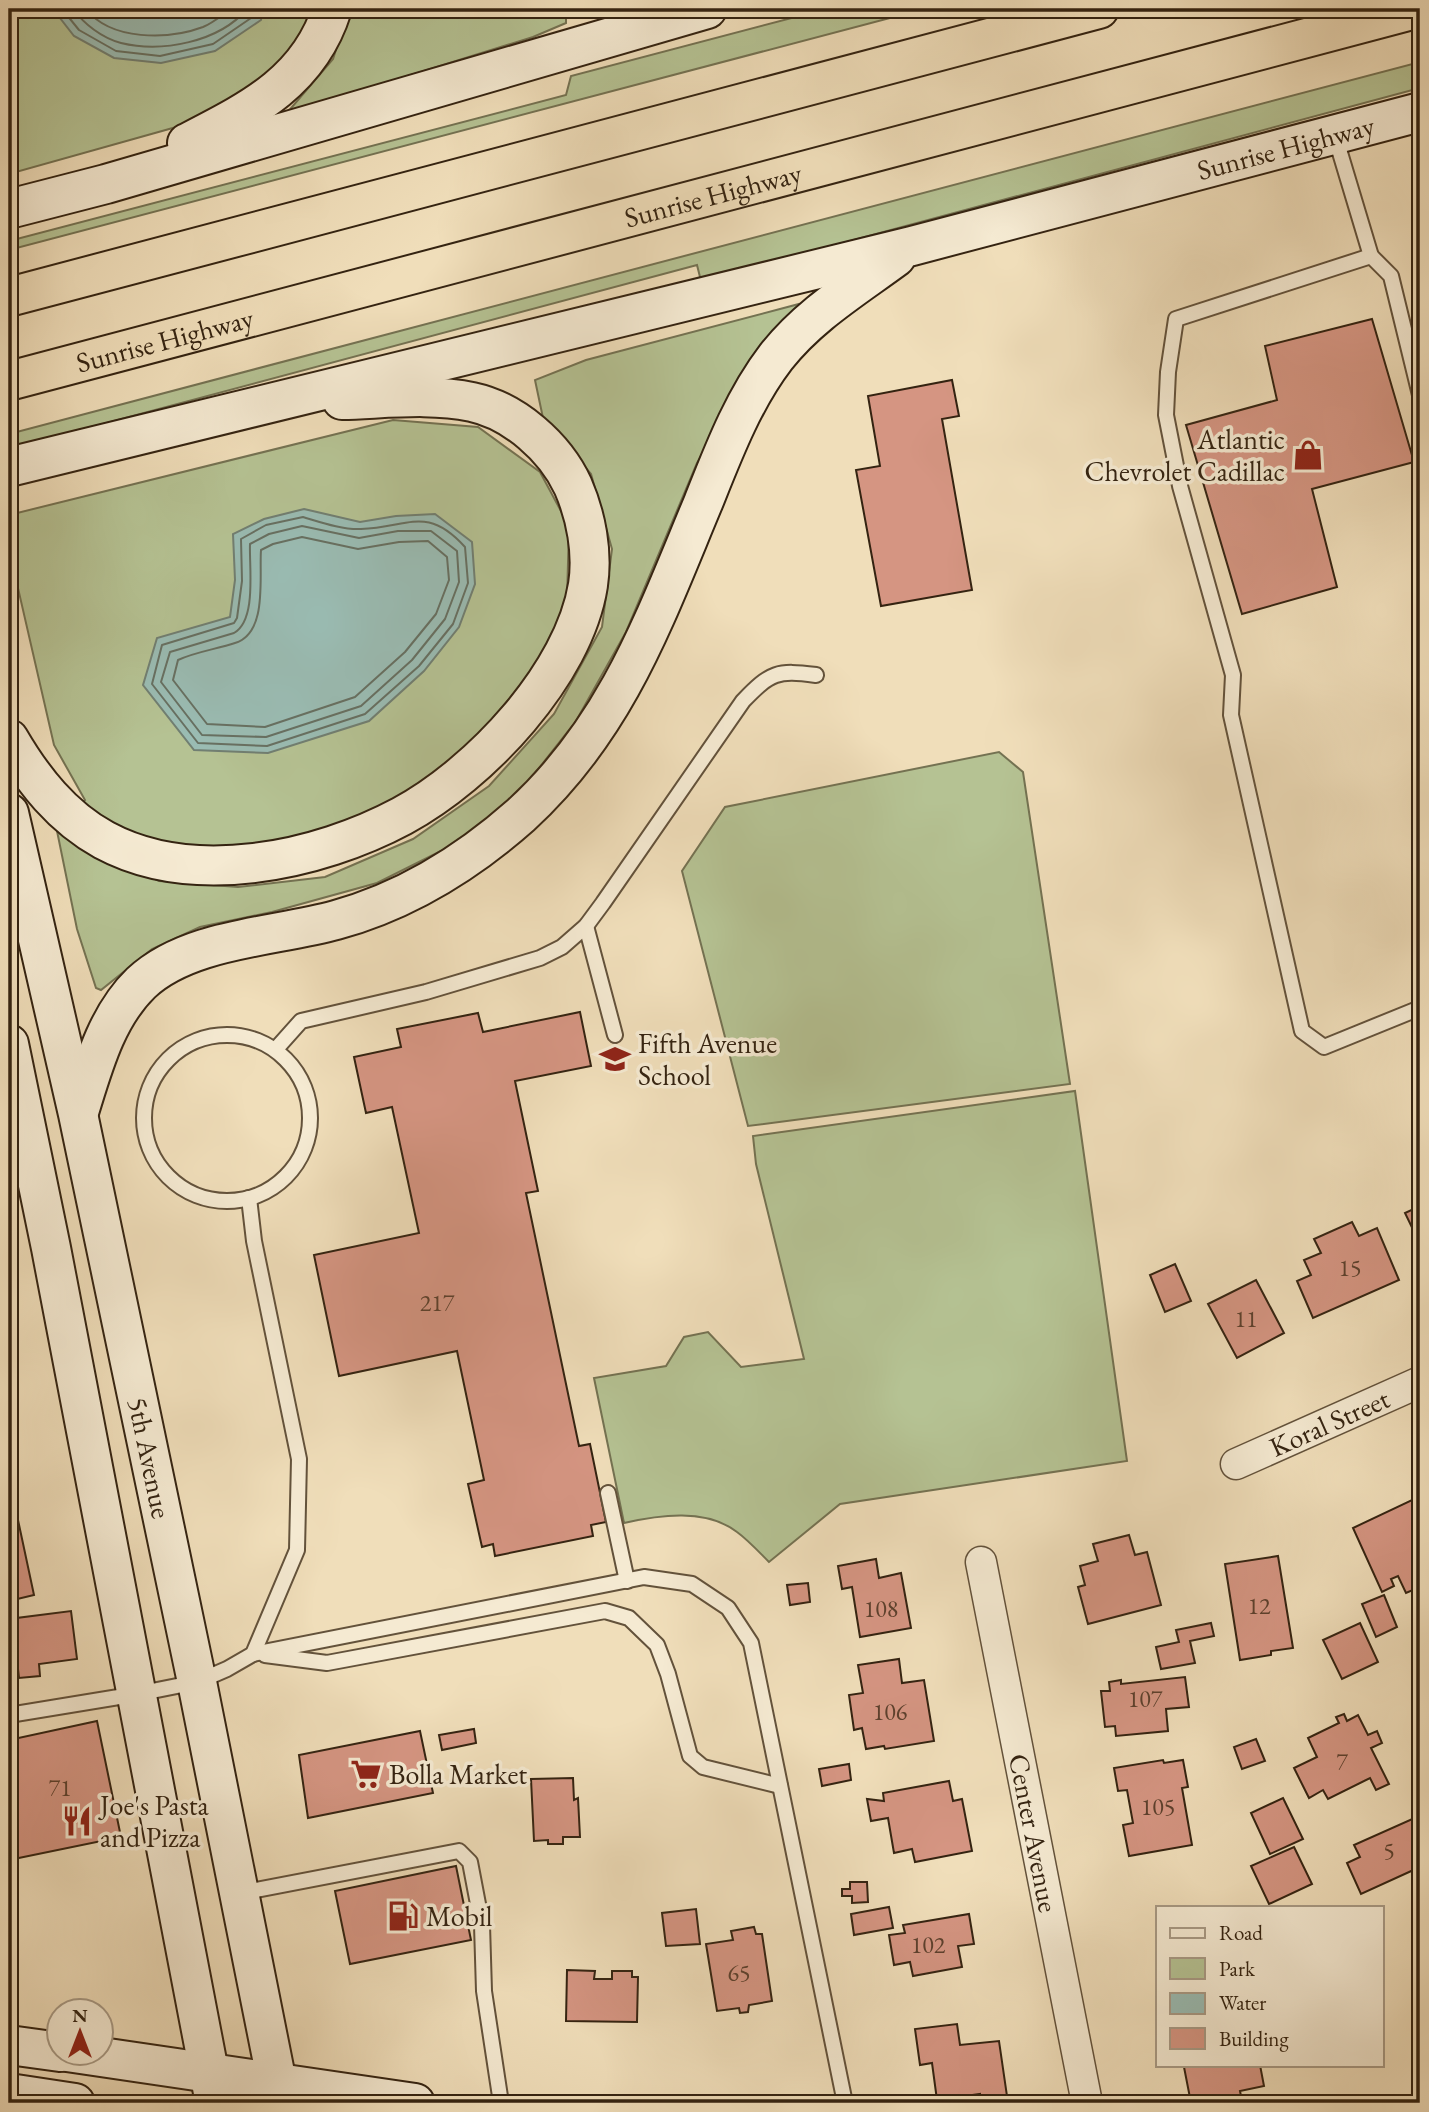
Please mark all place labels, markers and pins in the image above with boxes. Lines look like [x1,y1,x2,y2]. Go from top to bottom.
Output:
place label: Atlantic Chevrolet Cadillac [1085,421,1285,489]
shop icon: Atlantic Chevrolet Cadillac [1291,438,1325,472]
place label: Fifth Avenue School [638,1025,777,1093]
school or university icon: Fifth Avenue School [598,1042,632,1076]
place label: Bolla Market [389,1756,527,1792]
supermarket icon: Bolla Market [349,1757,383,1791]
place label: Joe's Pasta and Pizza [98,1787,210,1855]
restaurant icon: Joe's Pasta and Pizza [60,1804,94,1838]
place label: Mobil [426,1898,493,1934]
fuel station icon: Mobil [386,1899,420,1933]

